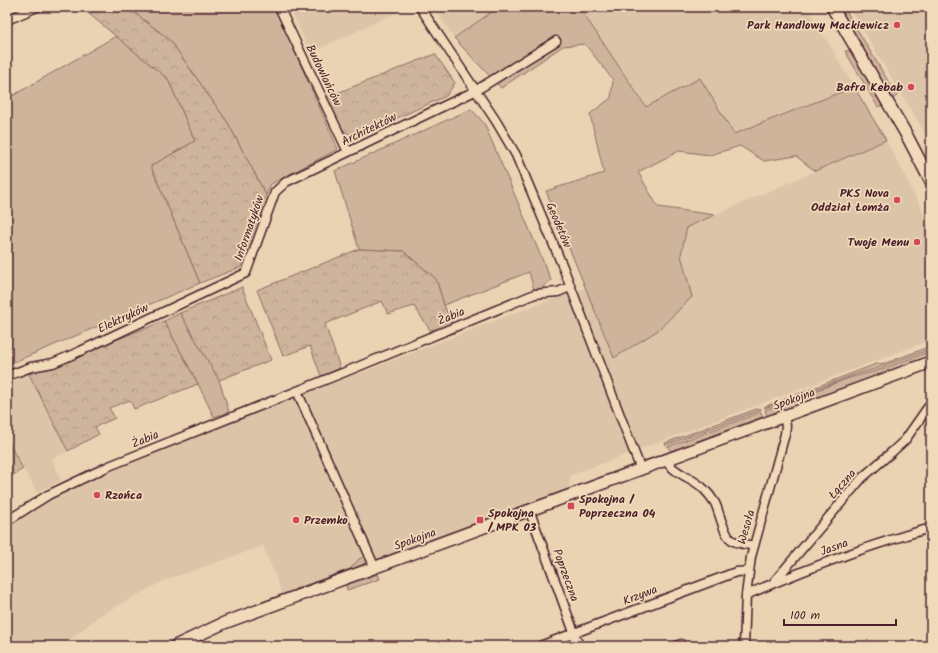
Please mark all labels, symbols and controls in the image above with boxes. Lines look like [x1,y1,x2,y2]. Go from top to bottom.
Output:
place label: Park Handlowy Mackiewicz [747,16,889,35]
marker: Park Handlowy Mackiewicz [892,20,902,30]
street label: Budowlańców [300,41,347,110]
place label: Bafra Kebab [836,78,903,97]
marker: Bafra Kebab [906,82,916,92]
street label: Architektów [338,107,401,151]
place label: PKS Nova Oddział Łomża [811,184,889,217]
street label: Informatyków [229,192,270,264]
marker: PKS Nova Oddział Łomża [892,195,902,205]
street label: Geodetów [540,200,577,252]
place label: Twoje Menu [847,233,909,252]
marker: Twoje Menu [912,237,922,247]
street label: Elektryków [95,298,153,339]
street label: Żabia [435,302,468,330]
street label: Spokojna [770,383,818,416]
street label: Żabia [129,425,162,453]
street label: Łączna [824,465,861,504]
place label: Rzońca [105,486,142,505]
marker: Rzońca [92,490,102,500]
place label: Spokojna / Poprzeczna 04 [579,490,656,523]
marker: Spokojna / Poprzeczna 04 [566,501,576,511]
place label: Spokojna / MPK 03 [487,504,537,537]
street label: Wesoła [732,507,761,547]
place label: Przemko [304,511,348,530]
marker: Przemko [291,515,301,525]
marker: Spokojna / MPK 03 [475,515,485,525]
street label: Spokojna [391,523,439,556]
street label: Jasna [818,534,851,561]
street label: Poprzeczna [547,546,584,605]
street label: Krzywa [620,580,661,611]
scale bar [784,601,896,627]
text: 100 m [790,606,821,625]

